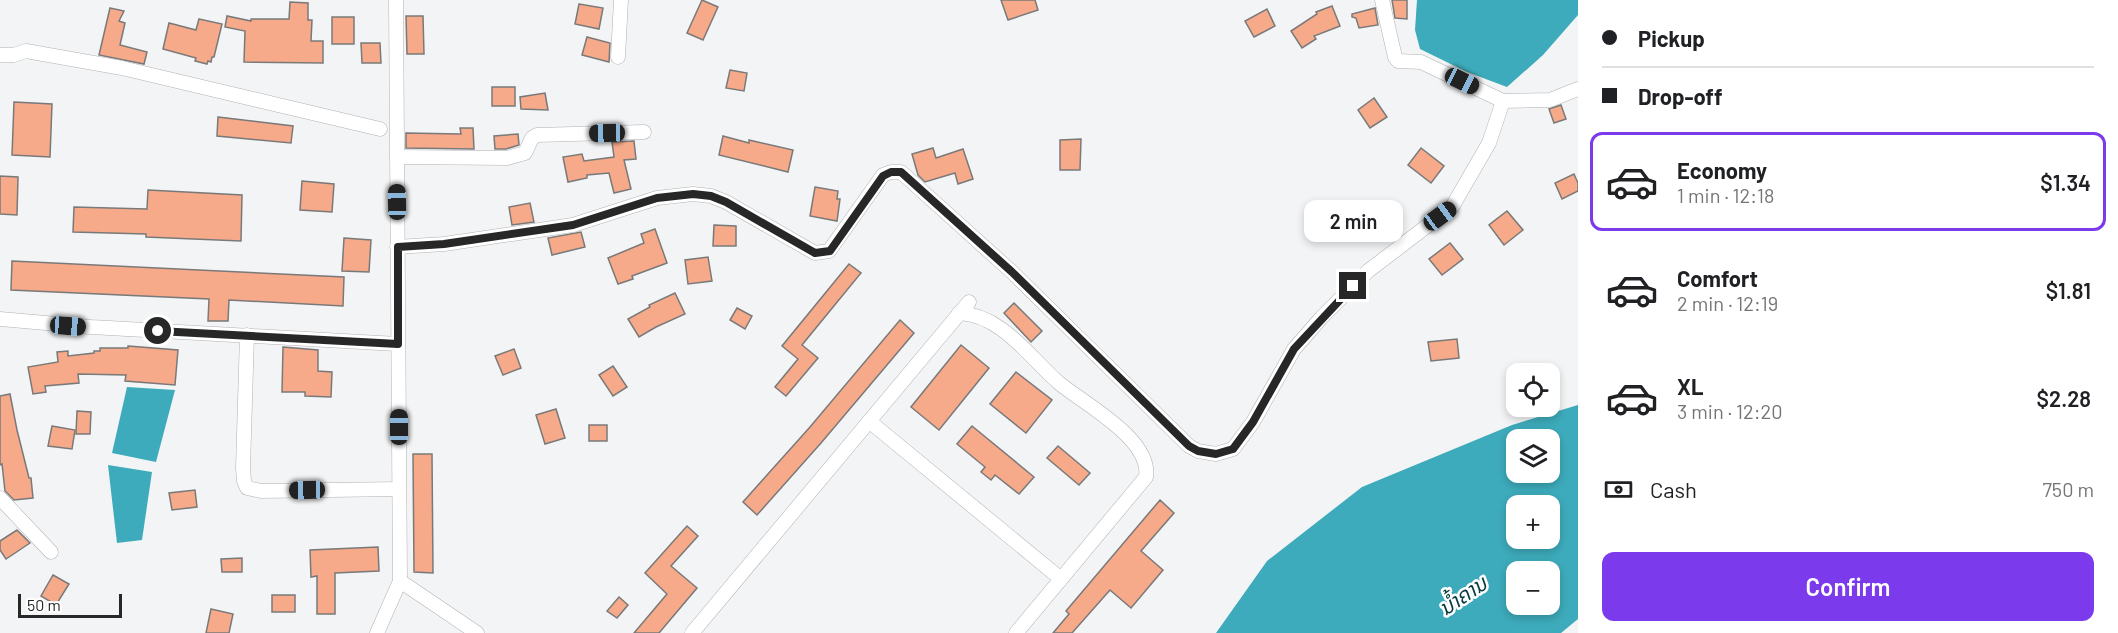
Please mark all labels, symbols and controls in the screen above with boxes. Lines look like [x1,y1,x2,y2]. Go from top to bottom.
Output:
text: Pickup [1638,25,1705,51]
car [1442,65,1482,97]
text: Drop-off [1638,83,1722,109]
car [589,124,625,142]
icon: car [1605,155,1659,209]
text: Economy [1677,157,1767,183]
text: $1.34 [2040,169,2091,195]
text: 1 min · 12:18 [1677,183,1775,207]
car [388,184,406,220]
car [1420,198,1460,234]
callout: 2 min [1304,199,1402,241]
text: 2 min [1330,209,1377,233]
icon: car [1605,263,1659,317]
text: Comfort [1677,265,1758,291]
route end [1339,272,1366,299]
text: $1.81 [2046,277,2091,303]
text: 2 min · 12:19 [1677,291,1778,315]
car [49,316,87,336]
route start [144,317,171,344]
map controls [1506,363,1560,615]
button: locate [1506,363,1560,417]
icon: car [1605,371,1659,425]
text: XL [1677,373,1703,399]
text: $2.28 [2037,385,2091,411]
text: 3 min · 12:20 [1677,399,1782,423]
car [390,409,408,445]
button: layers [1506,429,1560,483]
icon: cash [1602,473,1635,506]
text: Cash [1650,476,1697,502]
text: 750 m [2042,477,2094,501]
car [289,481,325,499]
button: + [1506,495,1560,549]
button: Confirm [1602,552,2094,621]
button: − [1506,561,1560,615]
water label: ນ້ຳຄານ [1432,567,1493,620]
scale bar [18,591,122,618]
text: 50 m [27,595,61,614]

